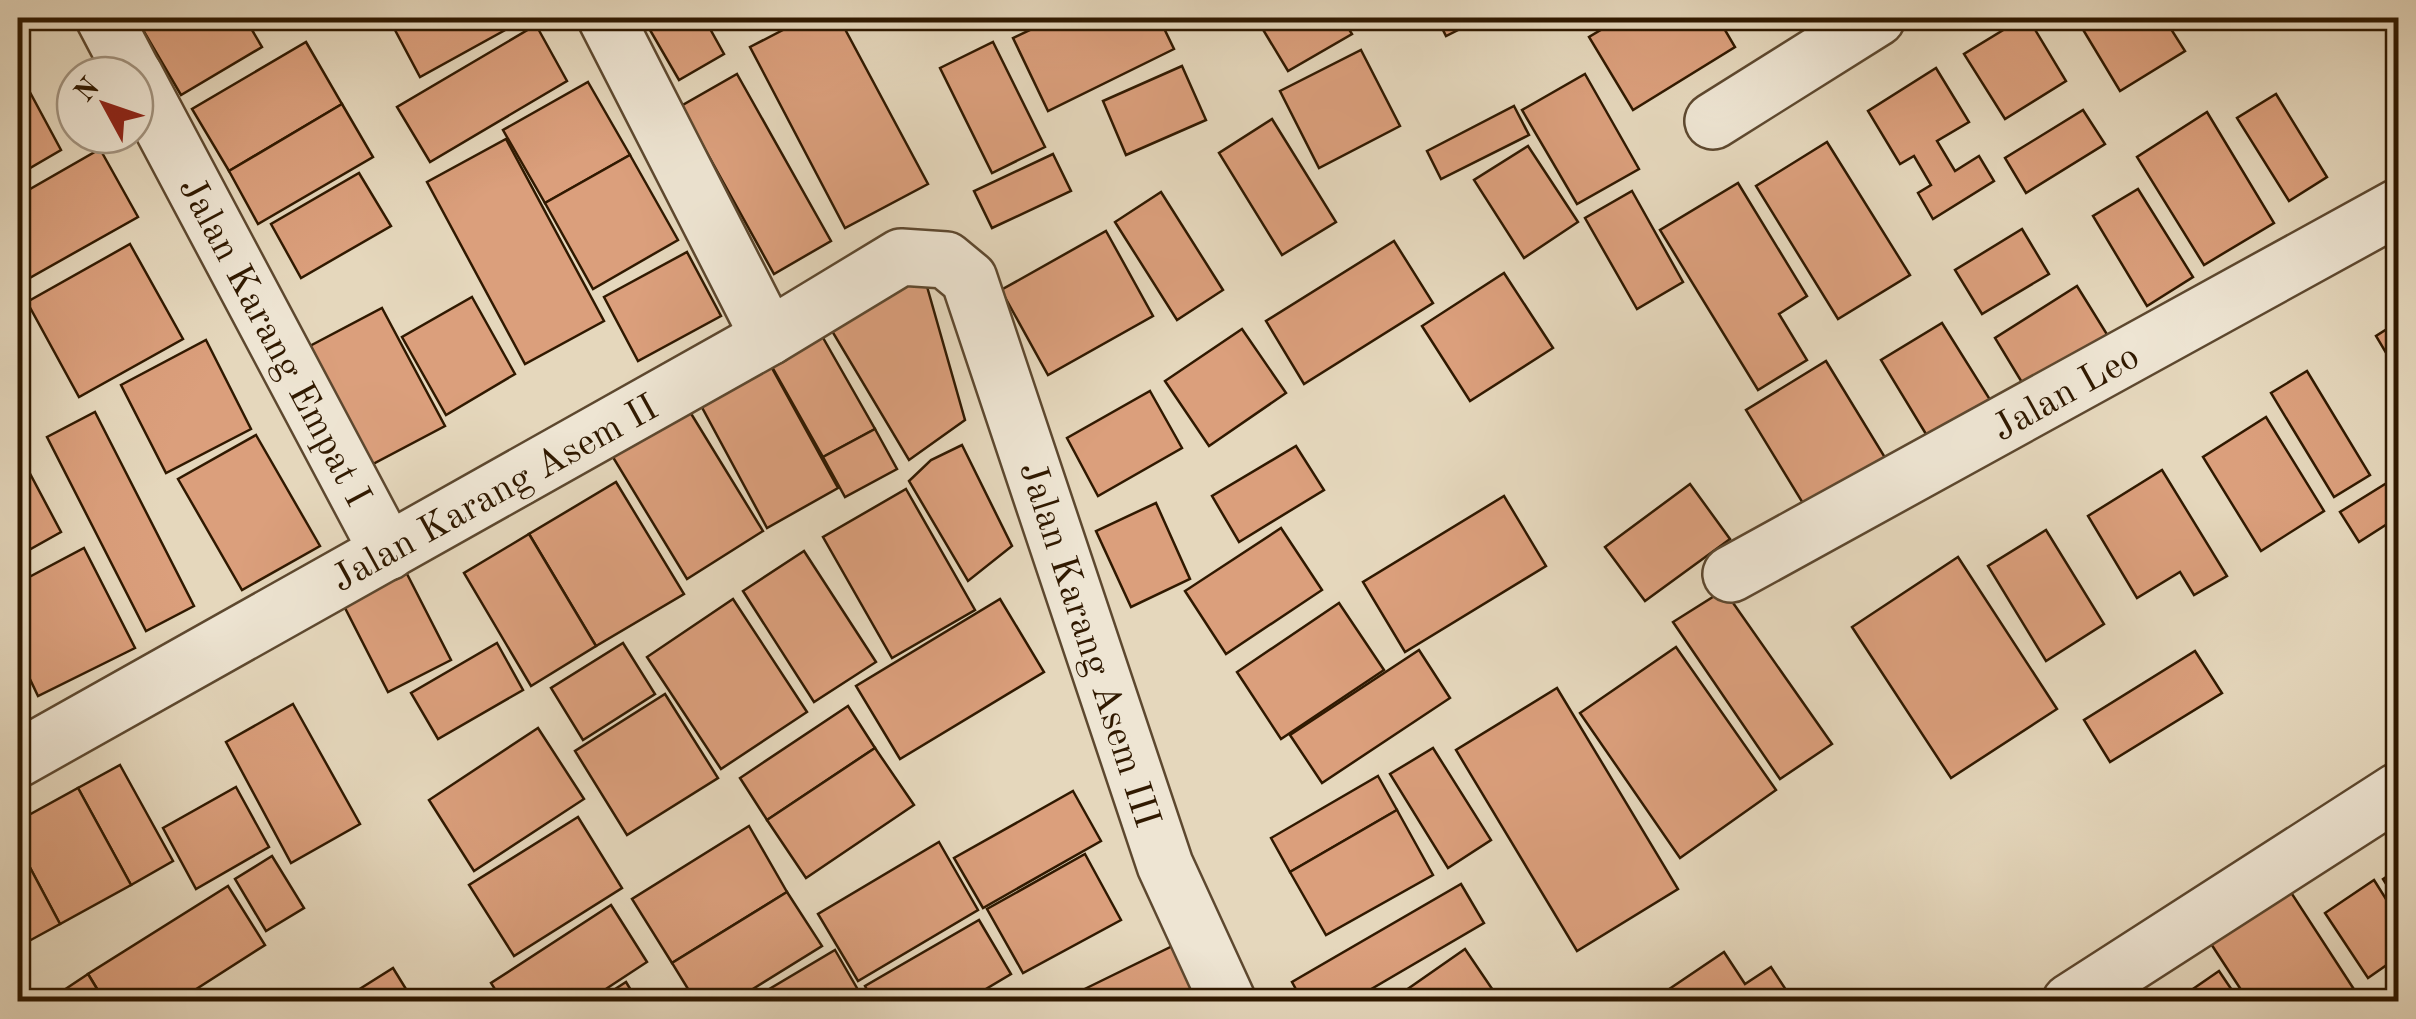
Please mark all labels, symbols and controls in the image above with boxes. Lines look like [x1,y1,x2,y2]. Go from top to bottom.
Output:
north arrow [55,55,155,155]
text: N [71,73,106,108]
street label: Jalan Karang Empat I [170,172,376,513]
street label: Jalan Leo [1987,338,2146,449]
street label: Jalan Karang Asem II [326,389,665,600]
street label: Jalan Karang Asem III [1011,458,1165,832]

